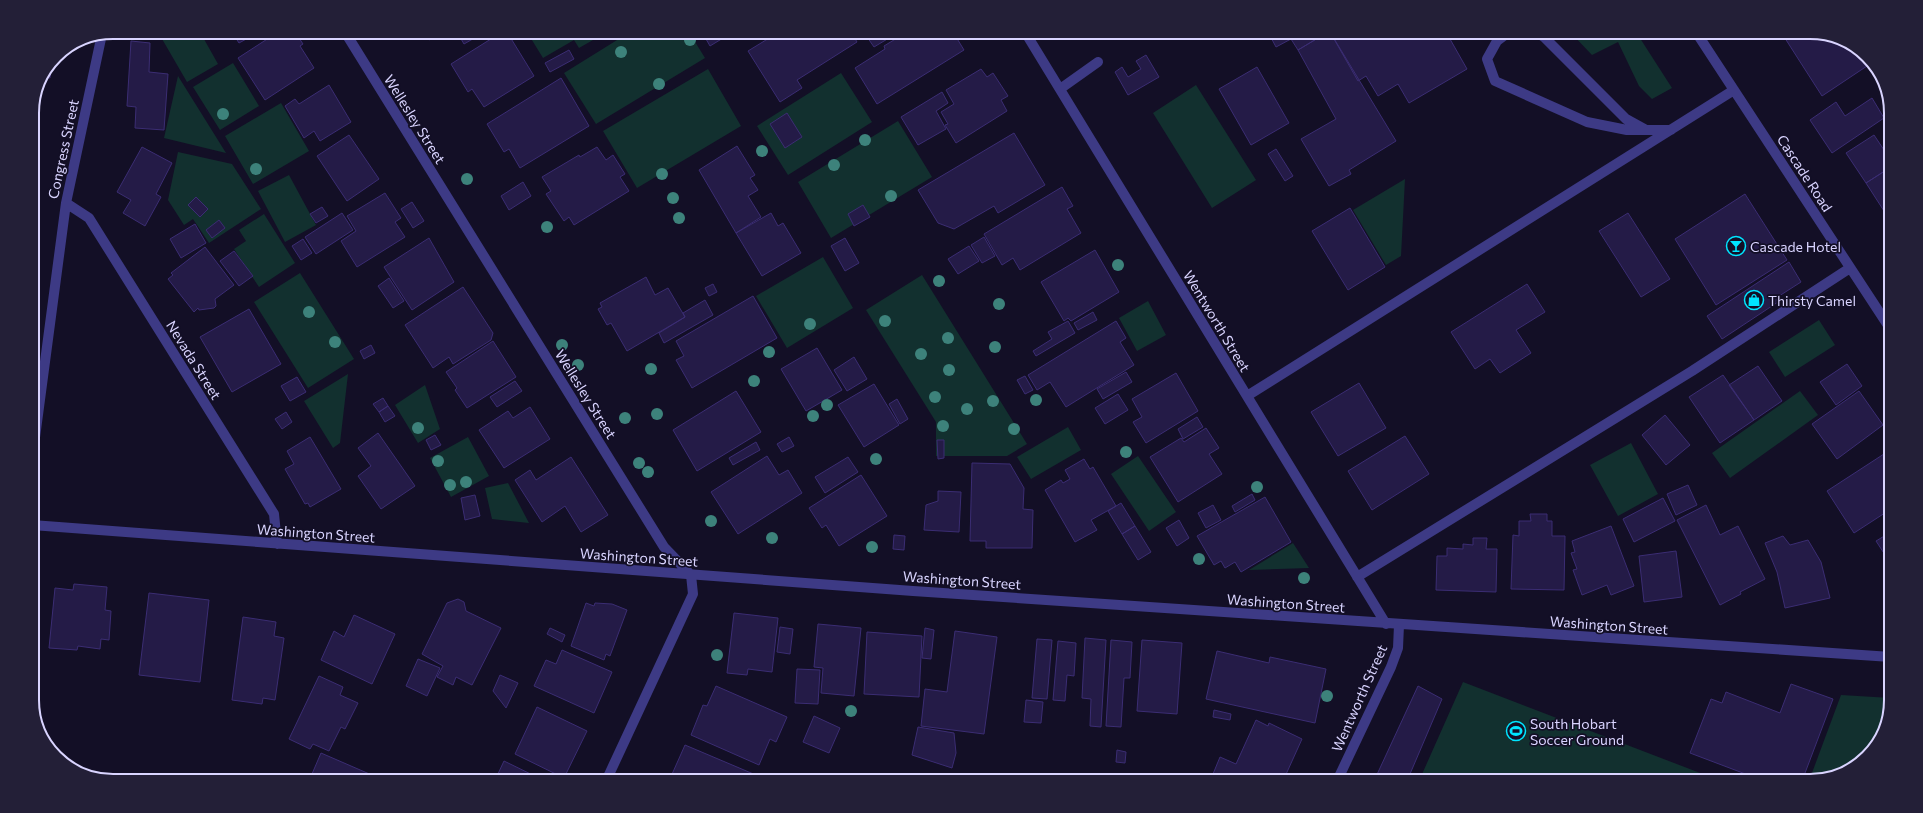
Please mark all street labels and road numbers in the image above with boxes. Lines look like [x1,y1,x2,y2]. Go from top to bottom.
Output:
street label: Wellesley Street [381,71,449,167]
street label: Congress Street [44,97,82,200]
street label: Cascade Road [1774,131,1836,215]
street label: Wentworth Street [1180,267,1254,375]
street label: Nevada Street [163,317,225,403]
street label: Wellesley Street [552,346,620,442]
street label: Washington Street [256,520,376,546]
street label: Washington Street [579,544,699,570]
street label: Washington Street [902,567,1022,593]
street label: Washington Street [1226,590,1346,616]
street label: Washington Street [1549,612,1669,638]
street label: Wentworth Street [1328,642,1390,754]

